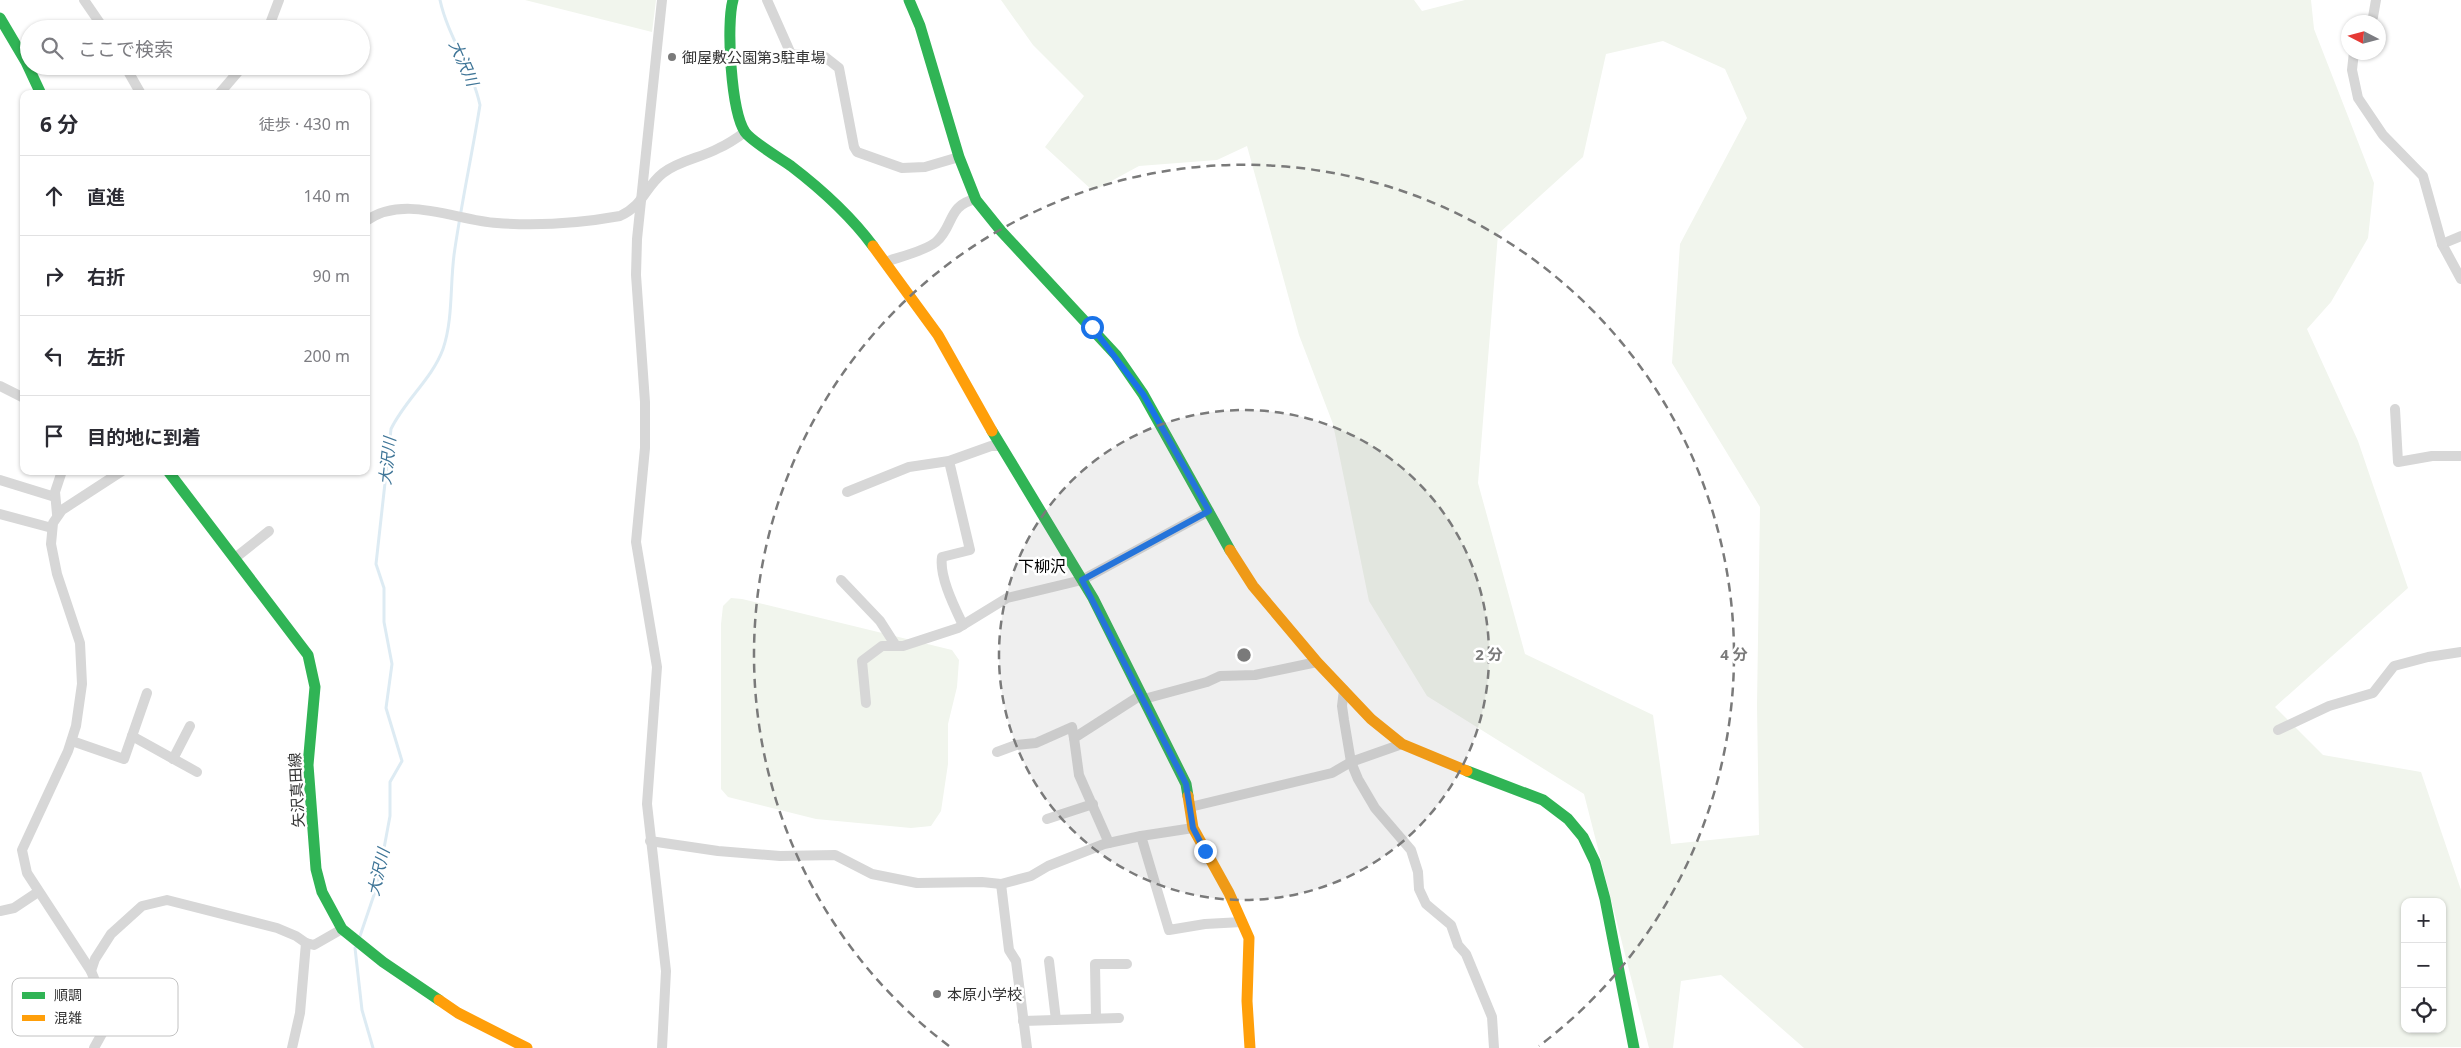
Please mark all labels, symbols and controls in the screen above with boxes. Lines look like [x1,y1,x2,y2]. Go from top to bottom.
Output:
north arrow [2341,15,2386,60]
search box [20,20,370,75]
icon: search [38,34,66,62]
text: ここで検索 [78,36,173,62]
water label: 大沢川 [444,37,485,91]
place label: 御屋敷公園第3駐車場 [682,47,826,67]
marker: 御屋敷公園第3駐車場 [666,51,678,63]
text: 6 分 [40,110,78,138]
text: 徒歩 · 430 m [259,113,350,135]
icon: ahead [40,182,68,210]
text: 直進 [87,184,125,210]
text: 140 m [303,185,350,207]
icon: right [40,262,68,290]
text: 右折 [87,264,125,290]
text: 90 m [313,265,350,287]
route start [1081,316,1104,339]
icon: left [40,342,68,370]
text: 左折 [87,344,125,370]
text: 200 m [303,345,350,367]
icon: arrive [40,422,68,450]
text: 目的地に到着 [87,424,201,450]
water label: 大沢川 [374,434,401,486]
district label: 下柳沢 [1018,555,1066,577]
text: 2 分 [1475,644,1503,664]
text: 4 分 [1720,644,1748,664]
centre of rings [1235,646,1253,664]
street label: 矢沢真田線 [284,752,308,828]
route end [1194,840,1217,863]
water label: 大沢川 [362,844,395,898]
map controls [2401,898,2446,1033]
button: + [2401,898,2446,943]
button: − [2401,943,2446,988]
legend [12,978,178,1036]
place label: 本原小学校 [947,984,1022,1004]
text: 順調 [54,985,82,1004]
marker: 本原小学校 [931,988,943,1000]
button: locate [2401,988,2446,1033]
text: 混雑 [54,1008,82,1027]

